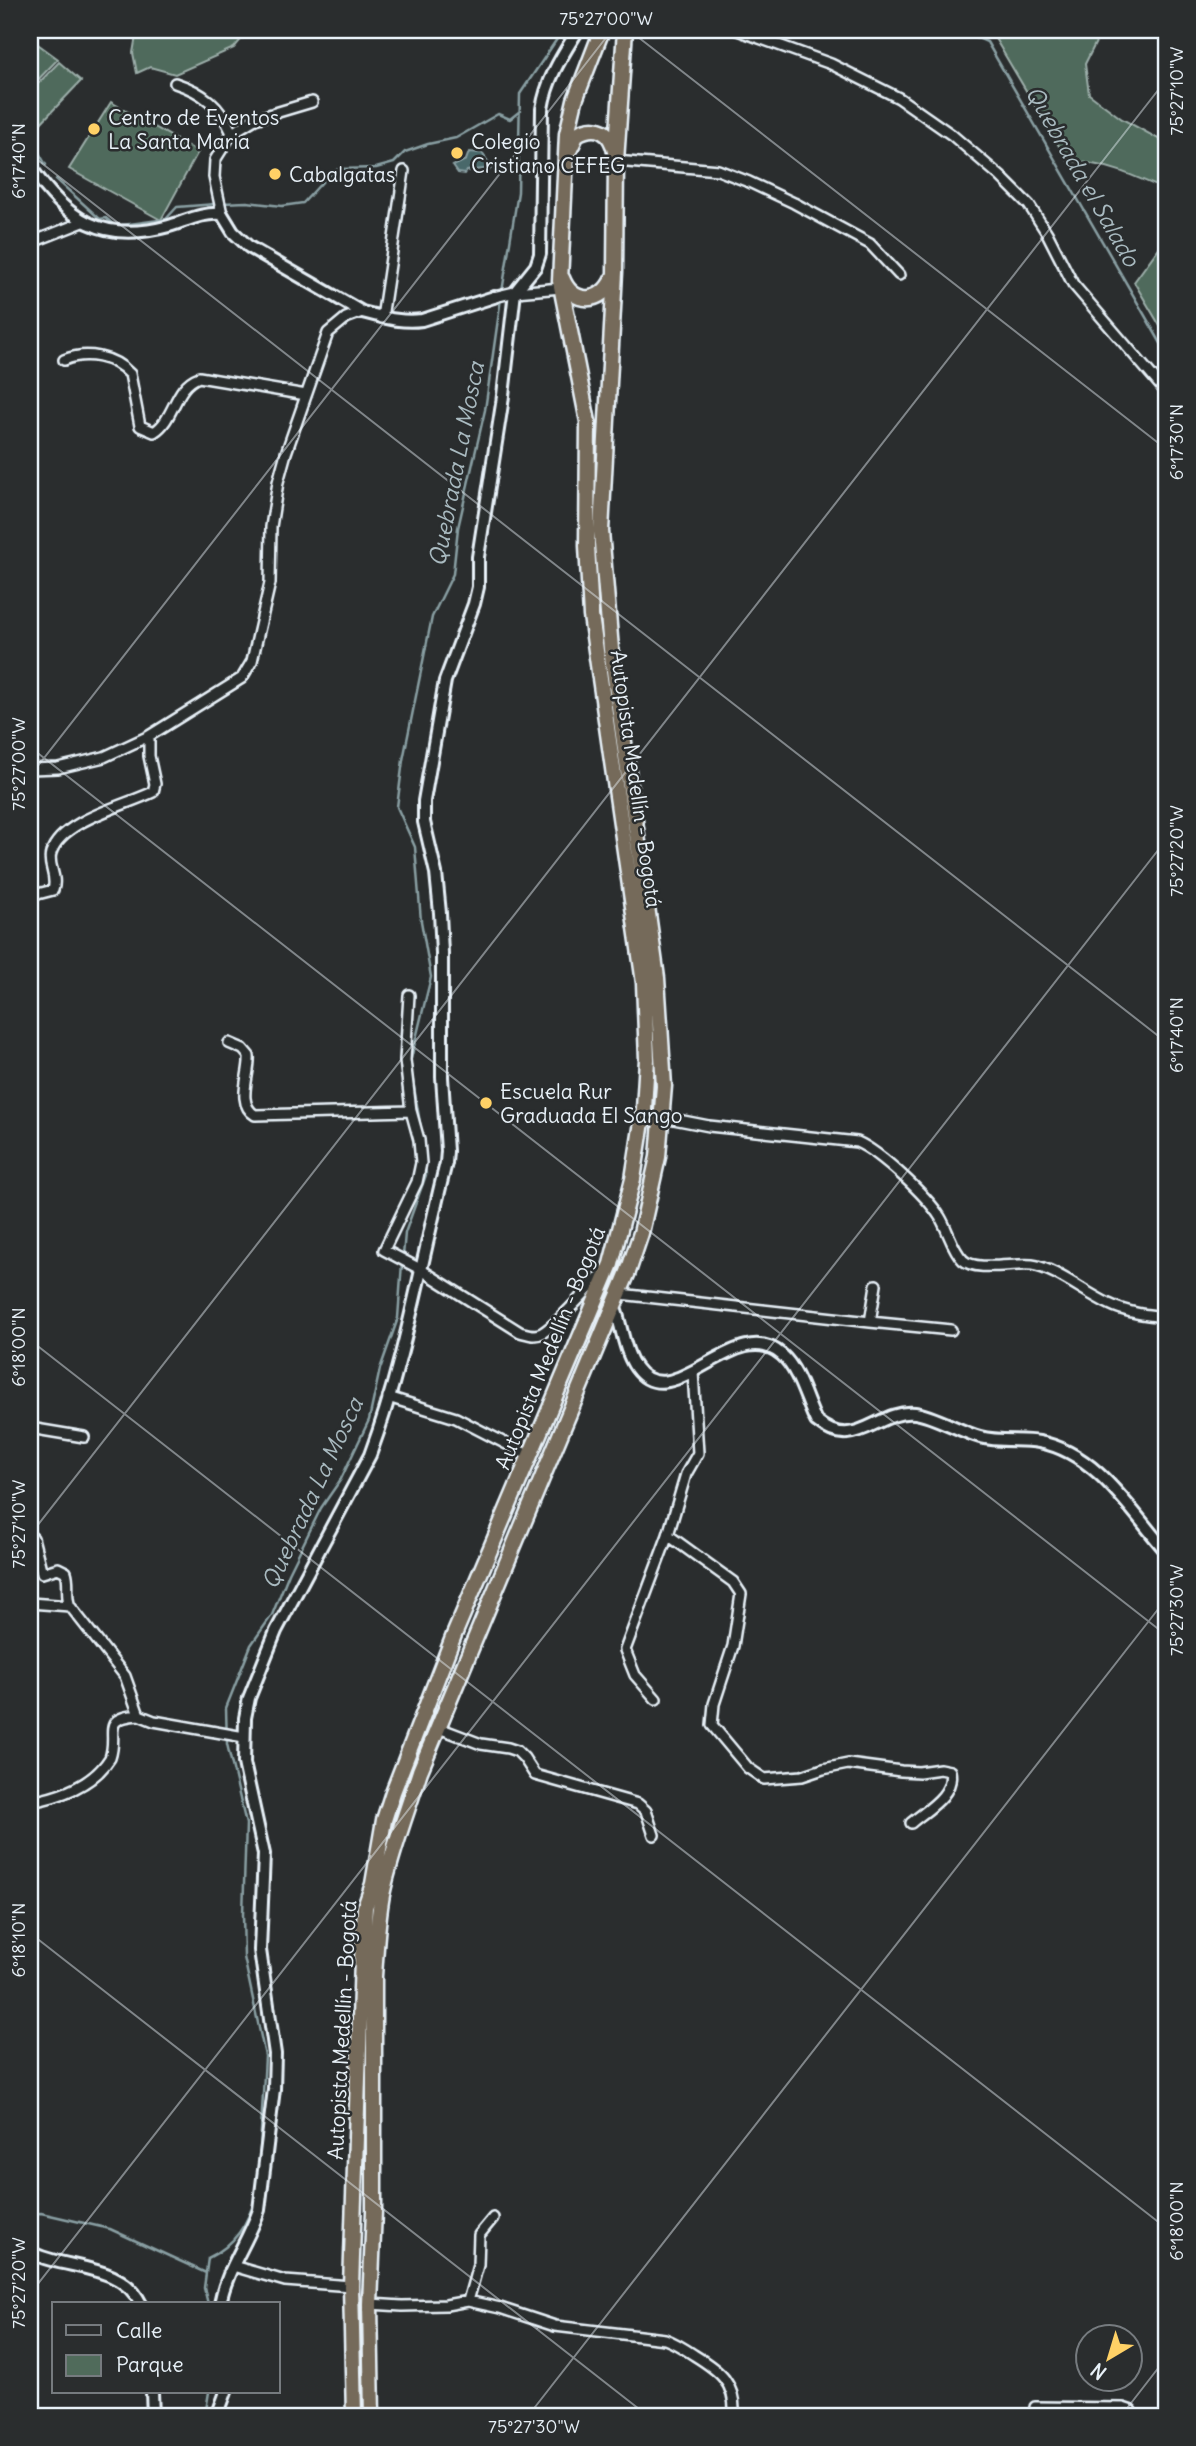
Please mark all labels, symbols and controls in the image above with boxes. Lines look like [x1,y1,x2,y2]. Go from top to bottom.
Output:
text: 75°27'00"W [559,7,653,30]
text: 75°27'10"W [1165,47,1188,135]
water label: Quebrada el Salado [1020,81,1147,272]
place label: Centro de Eventos La Santa Maria [108,104,279,155]
marker: Centro de Eventos La Santa Maria [86,121,102,137]
text: 6°17'40"N [7,123,30,199]
place label: Colegio Cristiano CEFEG [471,128,625,179]
marker: Colegio Cristiano CEFEG [449,145,465,161]
place label: Cabalgatas [289,161,395,188]
marker: Cabalgatas [267,166,283,182]
water label: Quebrada La Mosca [422,358,490,569]
text: 6°17'30"N [1165,404,1188,480]
street label: Autopista Medellín - Bogotá [605,648,667,910]
text: 75°27'00"W [7,717,30,811]
text: 75°27'20"W [1165,805,1188,897]
text: 6°17'40"N [1165,997,1188,1073]
place label: Escuela Rur Graduada El Sango [500,1078,683,1129]
marker: Escuela Rur Graduada El Sango [478,1095,494,1111]
street label: Autopista Medellín - Bogotá [489,1222,611,1474]
text: 6°18'00"N [7,1307,30,1387]
water label: Quebrada La Mosca [255,1391,370,1593]
text: 75°27'10"W [7,1480,30,1568]
text: 75°27'30"W [1165,1564,1188,1656]
street label: Autopista Medellín - Bogotá [322,1899,362,2160]
text: 6°18'10"N [7,1903,30,1977]
text: 6°18'00"N [1165,2181,1188,2261]
text: 75°27'20"W [7,2237,30,2329]
legend [52,2302,280,2394]
text: Calle [116,2317,162,2344]
north arrow [1074,2324,1144,2394]
text: Parque [116,2351,184,2378]
text: N [1086,2358,1111,2385]
text: 75°27'30"W [488,2415,580,2438]

